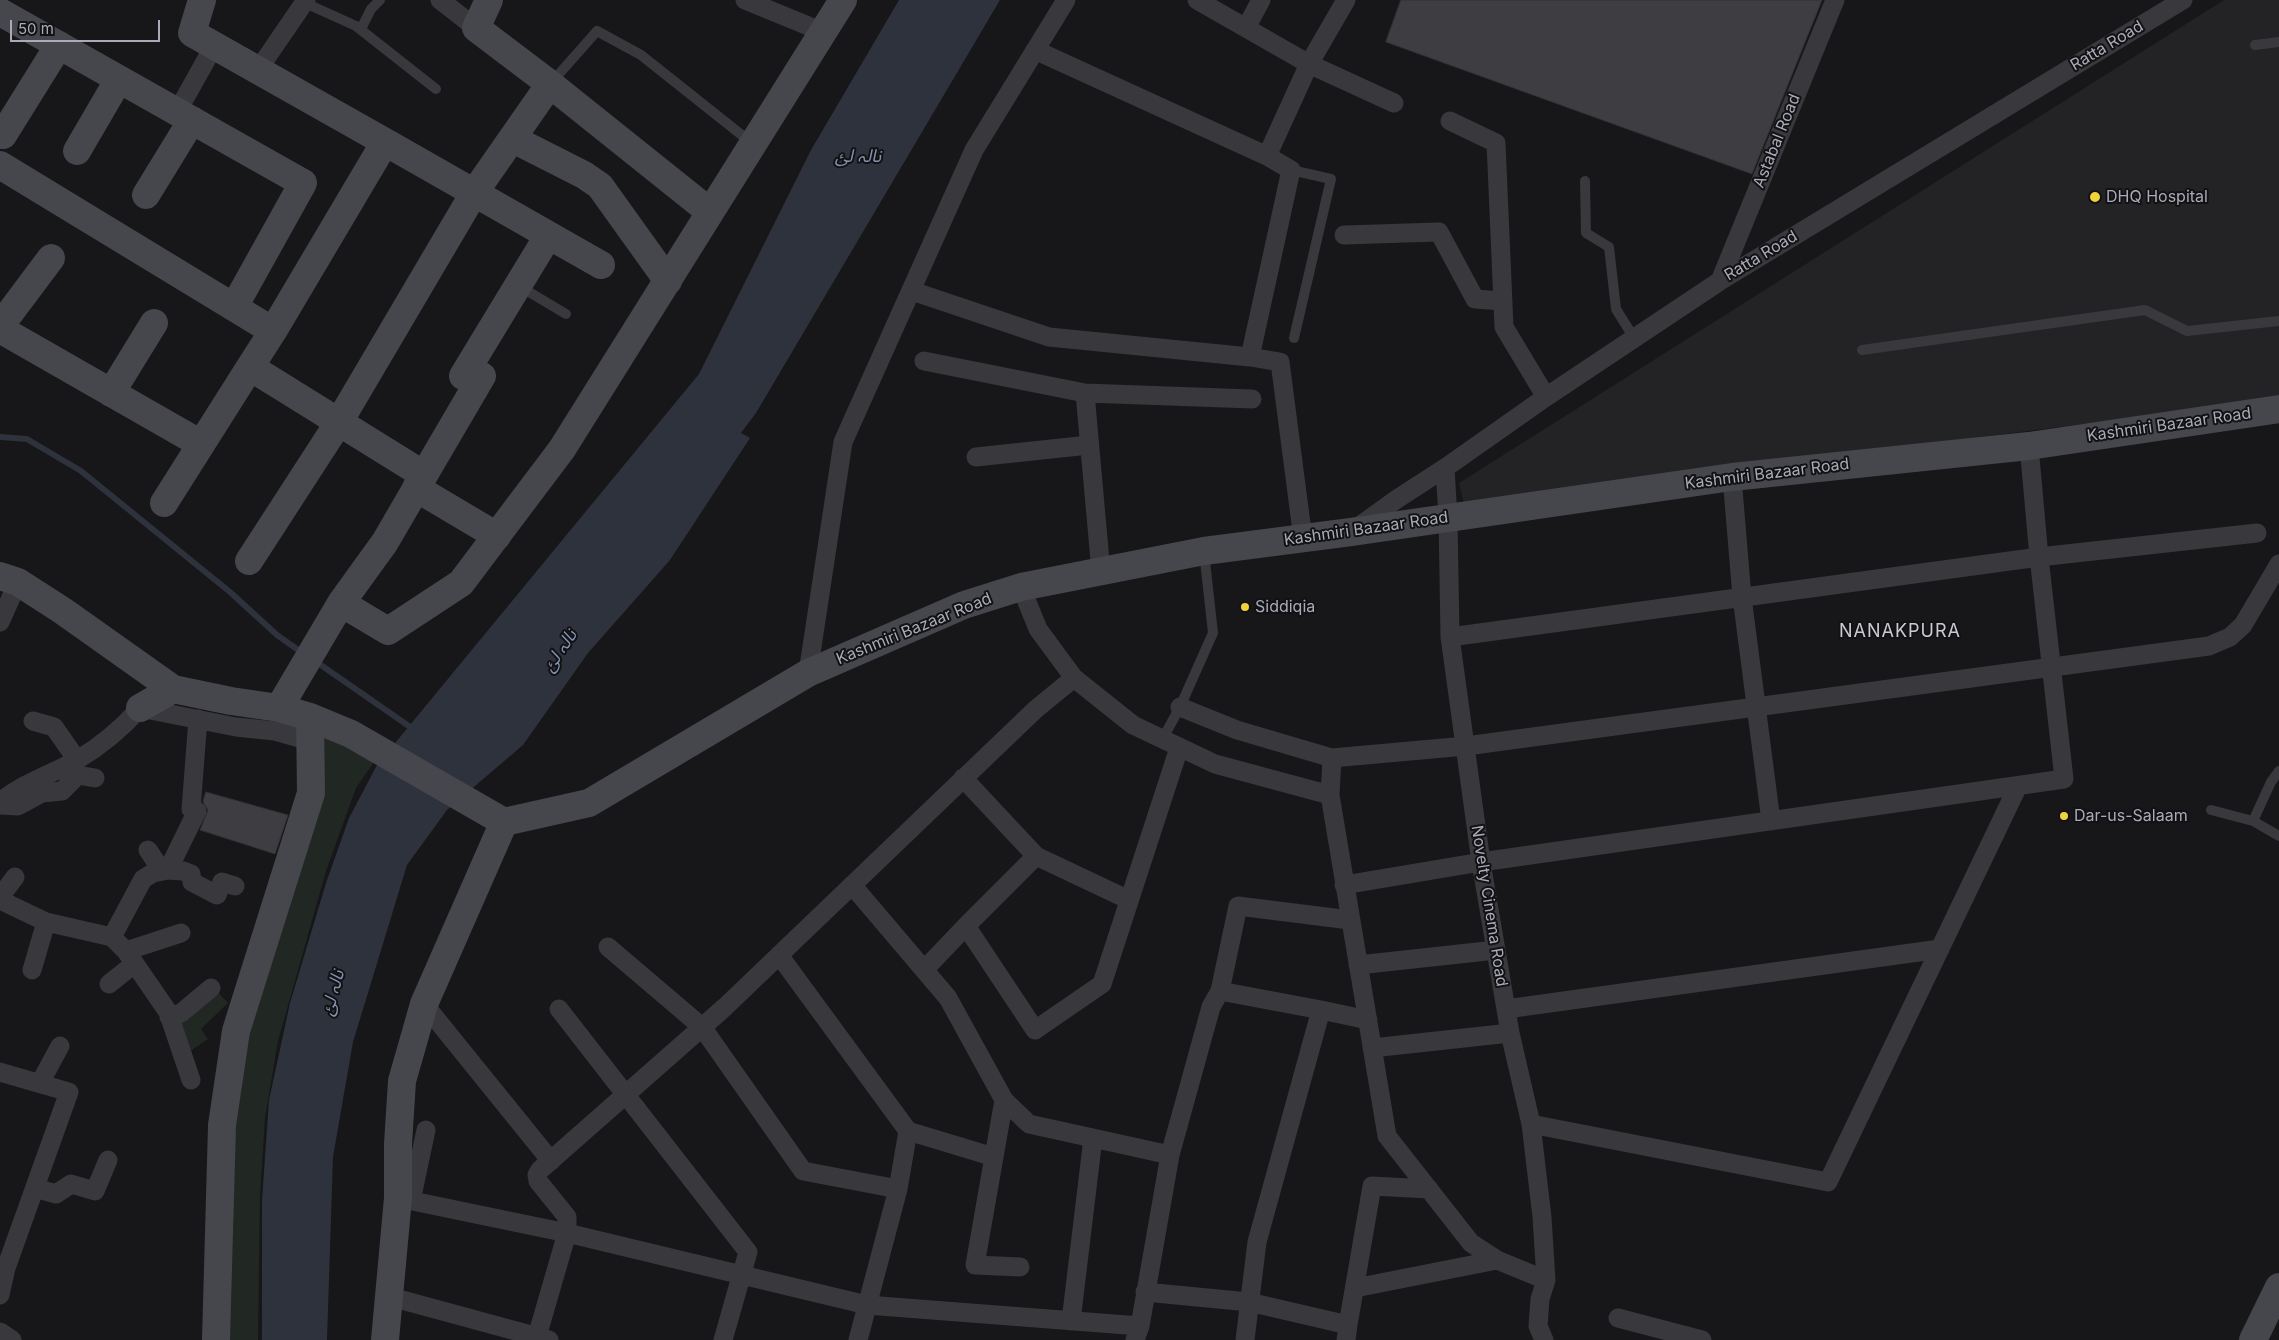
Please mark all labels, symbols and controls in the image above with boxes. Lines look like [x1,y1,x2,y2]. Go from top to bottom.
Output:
scale bar [12,10,162,42]
street label: Ratta Road [2067,17,2147,75]
text: 50 m [18,19,54,38]
street label: Astabal Road [1749,91,1805,191]
water label: نالہ لئ [835,146,881,168]
place label: DHQ Hospital [2106,187,2208,207]
marker: DHQ Hospital [2088,190,2102,204]
street label: Ratta Road [1721,227,1801,285]
street label: Kashmiri Bazaar Road [2086,404,2252,446]
street label: Kashmiri Bazaar Road [1684,454,1850,494]
street label: Kashmiri Bazaar Road [1283,508,1449,550]
street label: Kashmiri Bazaar Road [834,589,994,669]
place label: Siddiqia [1255,597,1315,617]
marker: Siddiqia [1239,601,1251,613]
district label: NANAKPURA [1838,621,1962,643]
water label: نالہ لئ [538,626,582,676]
place label: Dar-us-Salaam [2074,806,2188,826]
marker: Dar-us-Salaam [2058,810,2070,822]
street label: Novelty Cinema Road [1467,824,1511,988]
water label: نالہ لئ [317,968,349,1018]

